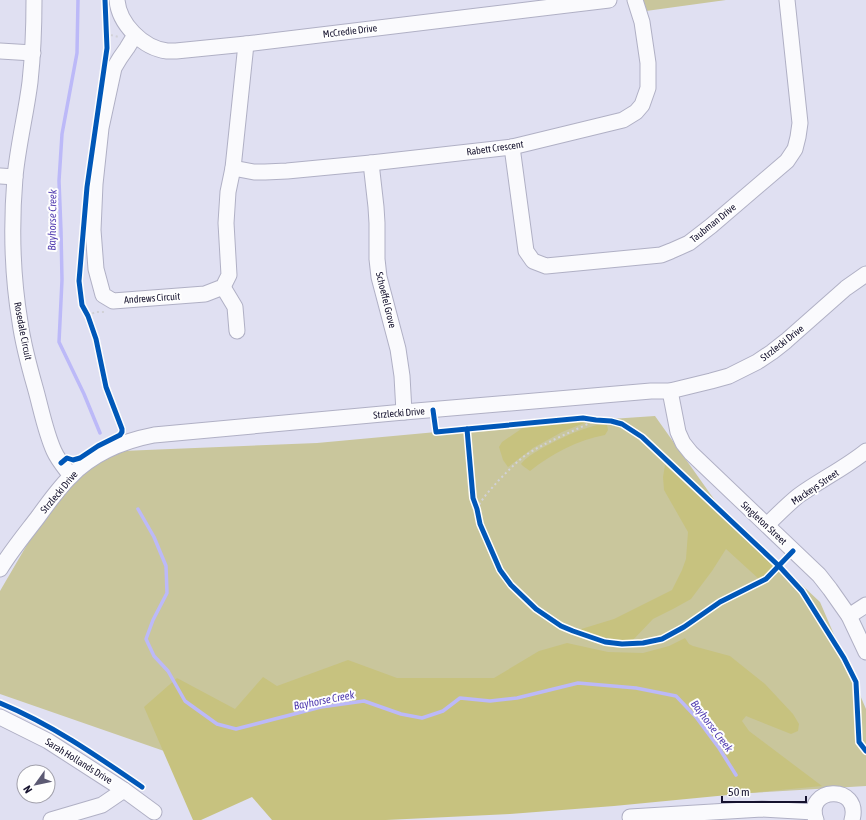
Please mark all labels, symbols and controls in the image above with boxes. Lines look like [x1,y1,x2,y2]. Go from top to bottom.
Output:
street label: McCredie Drive [322,22,378,40]
street label: Rabett Crescent [466,139,524,157]
water label: Bayhorse Creek [45,189,59,251]
street label: Taubman Drive [688,201,738,245]
street label: Schoeffel Grove [374,271,398,330]
street label: Andrews Circuit [124,291,181,305]
street label: Rosedale Circuit [12,301,34,361]
street label: Strzlecki Drive [758,323,806,363]
street label: Strzlecki Drive [373,405,426,421]
street label: Mackeys Street [789,467,841,507]
street label: Strzlecki Drive [38,468,80,515]
street label: Singleton Street [739,499,789,547]
water label: Bayhorse Creek [293,688,355,712]
water label: Bayhorse Creek [689,698,735,754]
street label: Sarah Hollands Drive [44,736,115,786]
north arrow [16,764,56,804]
scale bar [722,778,806,804]
text: N [21,783,34,795]
text: 50 m [728,785,750,799]

